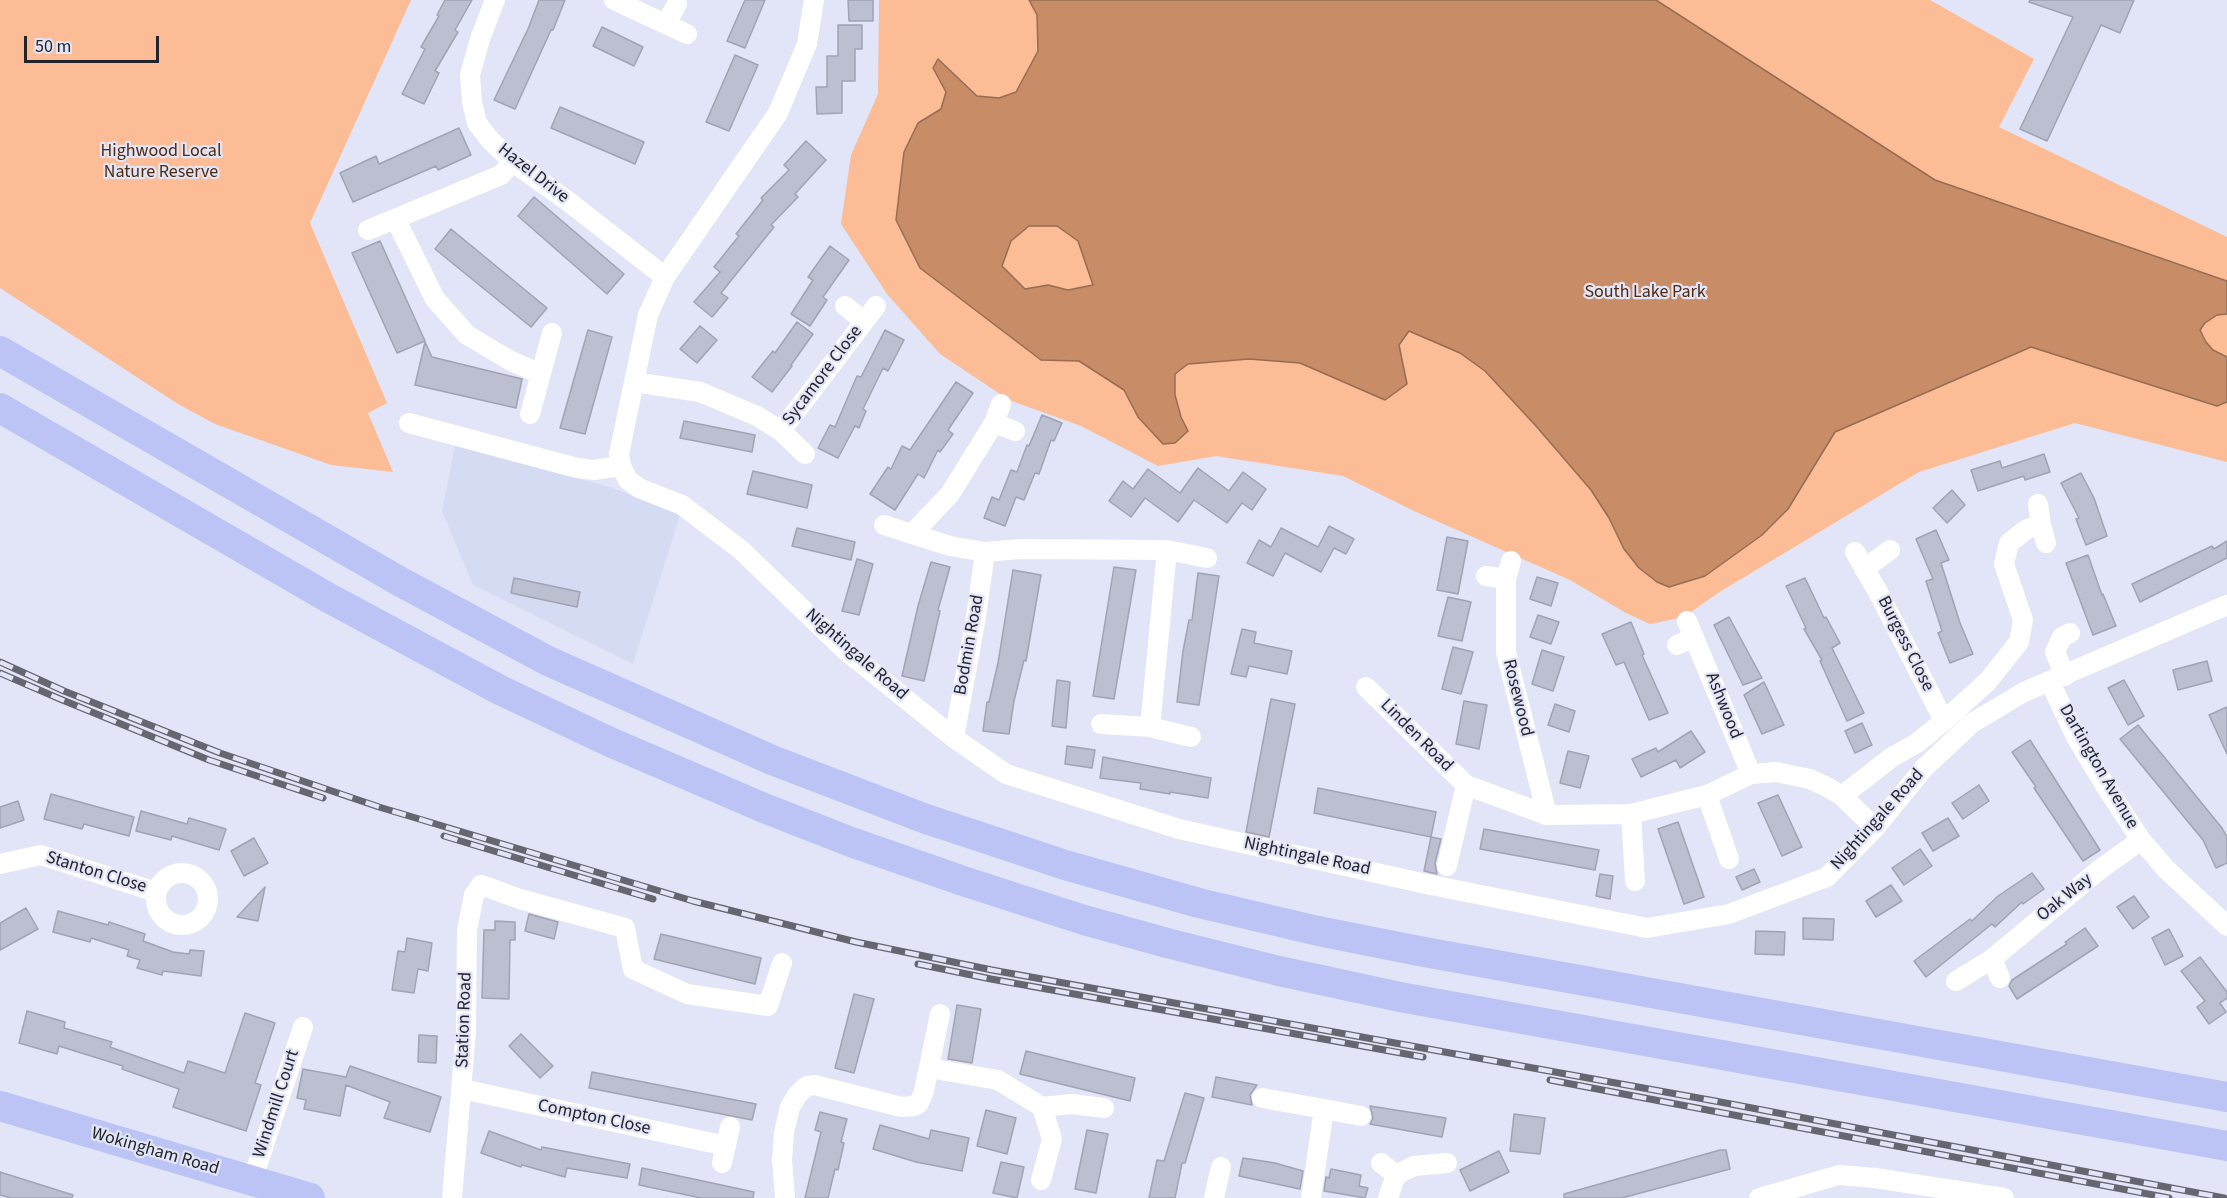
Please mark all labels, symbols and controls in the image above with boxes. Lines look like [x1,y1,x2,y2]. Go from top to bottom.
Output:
scale bar [27,24,162,62]
text: 50 m [35,34,71,59]
street label: Hazel Drive [493,140,573,208]
park label: Highwood Local Nature Reserve [101,141,221,184]
park label: South Lake Park [1584,282,1706,304]
street label: Sycamore Close [778,322,868,430]
street label: Bodmin Road [951,593,989,697]
street label: Burgess Close [1872,593,1938,695]
street label: Nightingale Road [800,605,912,705]
street label: Rosewood [1497,657,1537,739]
street label: Ashwood [1700,670,1746,742]
street label: Linden Road [1375,695,1457,777]
street label: Dartington Avenue [2054,701,2142,833]
street label: Nightingale Road [1827,765,1929,875]
street label: Nightingale Road [1242,833,1372,881]
street label: Stanton Close [43,847,149,899]
street label: Oak Way [2033,869,2097,927]
street label: Station Road [453,972,477,1068]
street label: Windmill Court [249,1047,305,1161]
street label: Compton Close [536,1096,652,1140]
street label: Wokingham Road [88,1123,222,1181]

